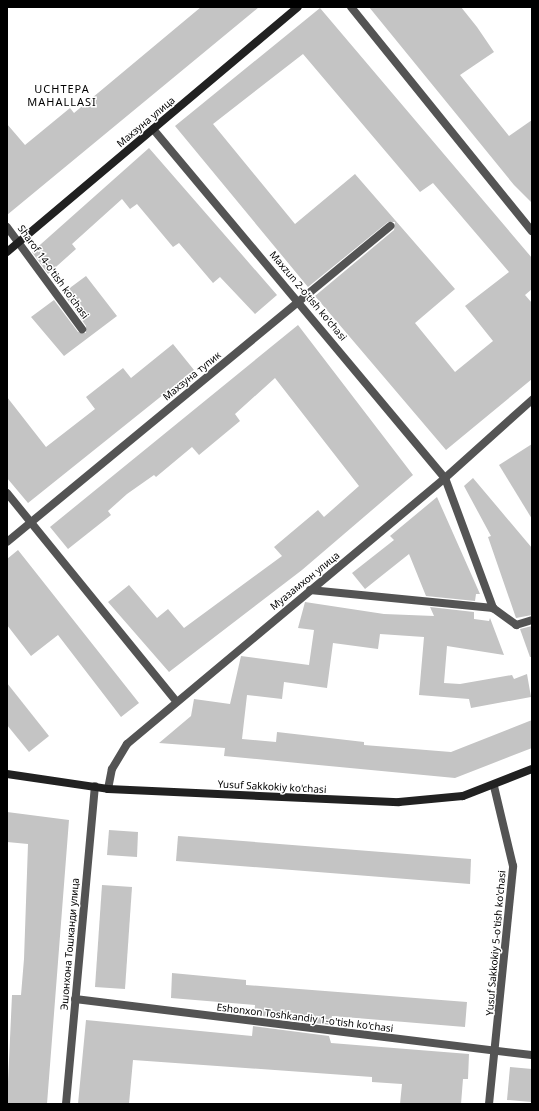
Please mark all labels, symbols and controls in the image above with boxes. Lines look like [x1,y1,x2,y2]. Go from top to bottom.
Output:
district label: UCHTEPA MAHALLASI [27,83,97,109]
street label: Махзуна улица [115,94,177,150]
street label: Sharof 14-o'tish ko'chasi [15,223,91,321]
street label: Maxzun 2-o'tish ko'chasi [267,249,349,343]
street label: Махзуна тупик [161,349,223,403]
street label: Муазамхон улица [268,549,342,613]
street label: Yusuf Sakkokiy ko'chasi [217,778,327,796]
street label: Yusuf Sakkokiy 5-o'tish ko'chasi [484,870,508,1016]
street label: Эшонхона Тошканди улица [58,877,82,1011]
street label: Eshonxon Toshkandiy 1-o'tish ko'chasi [216,1001,394,1035]

